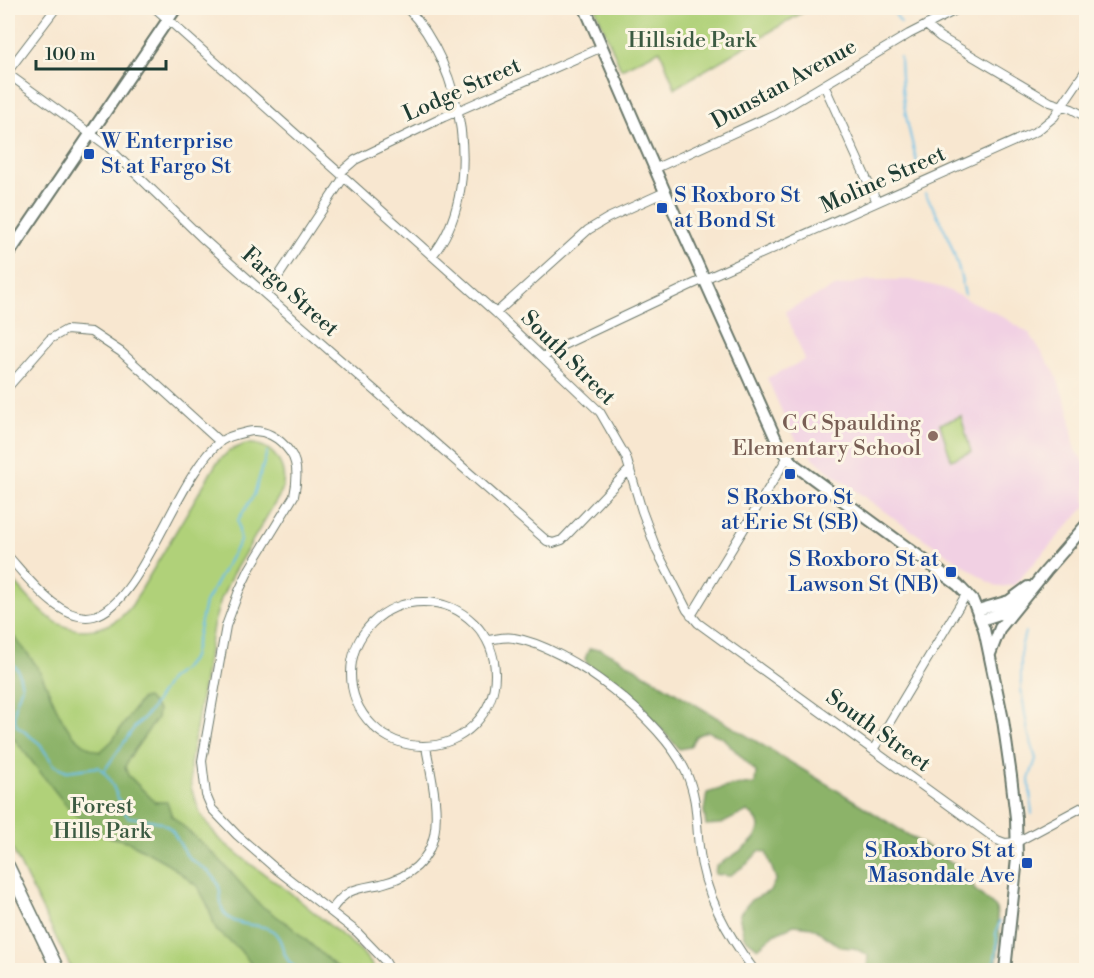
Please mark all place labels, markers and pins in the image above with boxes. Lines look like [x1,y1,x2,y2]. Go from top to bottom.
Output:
place label: W Enterprise St at Fargo St [100,128,233,180]
marker: W Enterprise St at Fargo St [82,147,96,161]
place label: S Roxboro St at Bond St [674,182,801,234]
marker: S Roxboro St at Bond St [655,201,669,215]
place label: C C Spaulding Elementary School [732,410,922,462]
marker: C C Spaulding Elementary School [926,429,940,443]
marker: S Roxboro St at Erie St (SB) [783,467,797,481]
place label: S Roxboro St at Erie St (SB) [721,484,859,536]
place label: S Roxboro St at Lawson St (NB) [788,546,939,598]
marker: S Roxboro St at Lawson St (NB) [944,565,958,579]
place label: S Roxboro St at Masondale Ave [865,837,1015,889]
marker: S Roxboro St at Masondale Ave [1020,856,1034,870]

